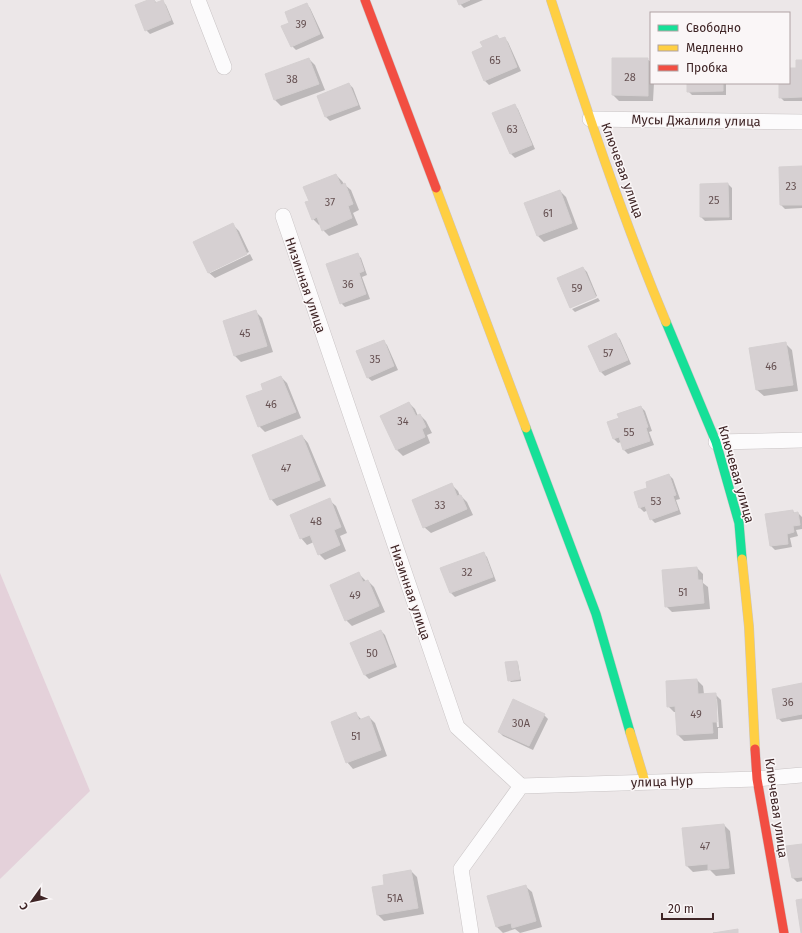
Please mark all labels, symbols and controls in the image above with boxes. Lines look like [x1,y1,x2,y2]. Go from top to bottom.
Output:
legend [650,12,790,84]
house number: 39 [295,18,307,31]
text: Свободно [686,21,741,35]
text: Медленно [686,41,743,55]
house number: 65 [489,54,501,67]
text: Пробка [686,61,728,75]
house number: 28 [624,71,636,84]
house number: 38 [286,73,298,86]
street label: Мусы Джалиля улица [631,112,761,129]
street label: Ключевая улица [598,120,647,220]
house number: 63 [506,123,518,136]
house number: 23 [786,180,796,193]
house number: 25 [709,194,720,207]
house number: 37 [325,196,335,209]
house number: 61 [543,207,553,220]
street label: Низинная улица [282,235,329,335]
house number: 36 [342,278,354,291]
house number: 59 [571,282,583,295]
house number: 45 [239,327,251,340]
house number: 57 [603,347,613,360]
house number: 35 [370,353,381,366]
house number: 46 [765,360,777,373]
house number: 46 [265,398,277,411]
house number: 34 [397,415,409,428]
street label: Ключевая улица [715,424,758,525]
house number: 55 [624,426,635,439]
house number: 47 [281,462,291,475]
house number: 53 [651,495,661,508]
house number: 33 [435,499,445,512]
house number: 48 [310,515,322,528]
street label: Низинная улица [387,542,434,642]
house number: 32 [462,566,472,579]
house number: 51 [678,586,688,599]
house number: 49 [349,589,361,602]
house number: 50 [366,647,378,660]
house number: 36 [782,696,794,709]
house number: 49 [690,708,702,721]
house number: 30А [512,717,531,730]
house number: 51 [351,730,361,743]
street label: Ключевая улица [762,757,791,859]
street label: улица Нур [630,773,694,790]
house number: 47 [700,840,710,853]
north arrow [12,881,52,921]
house number: 51А [387,892,404,905]
scale bar [662,895,713,921]
text: С [16,899,31,912]
text: 20 m [668,902,694,916]

